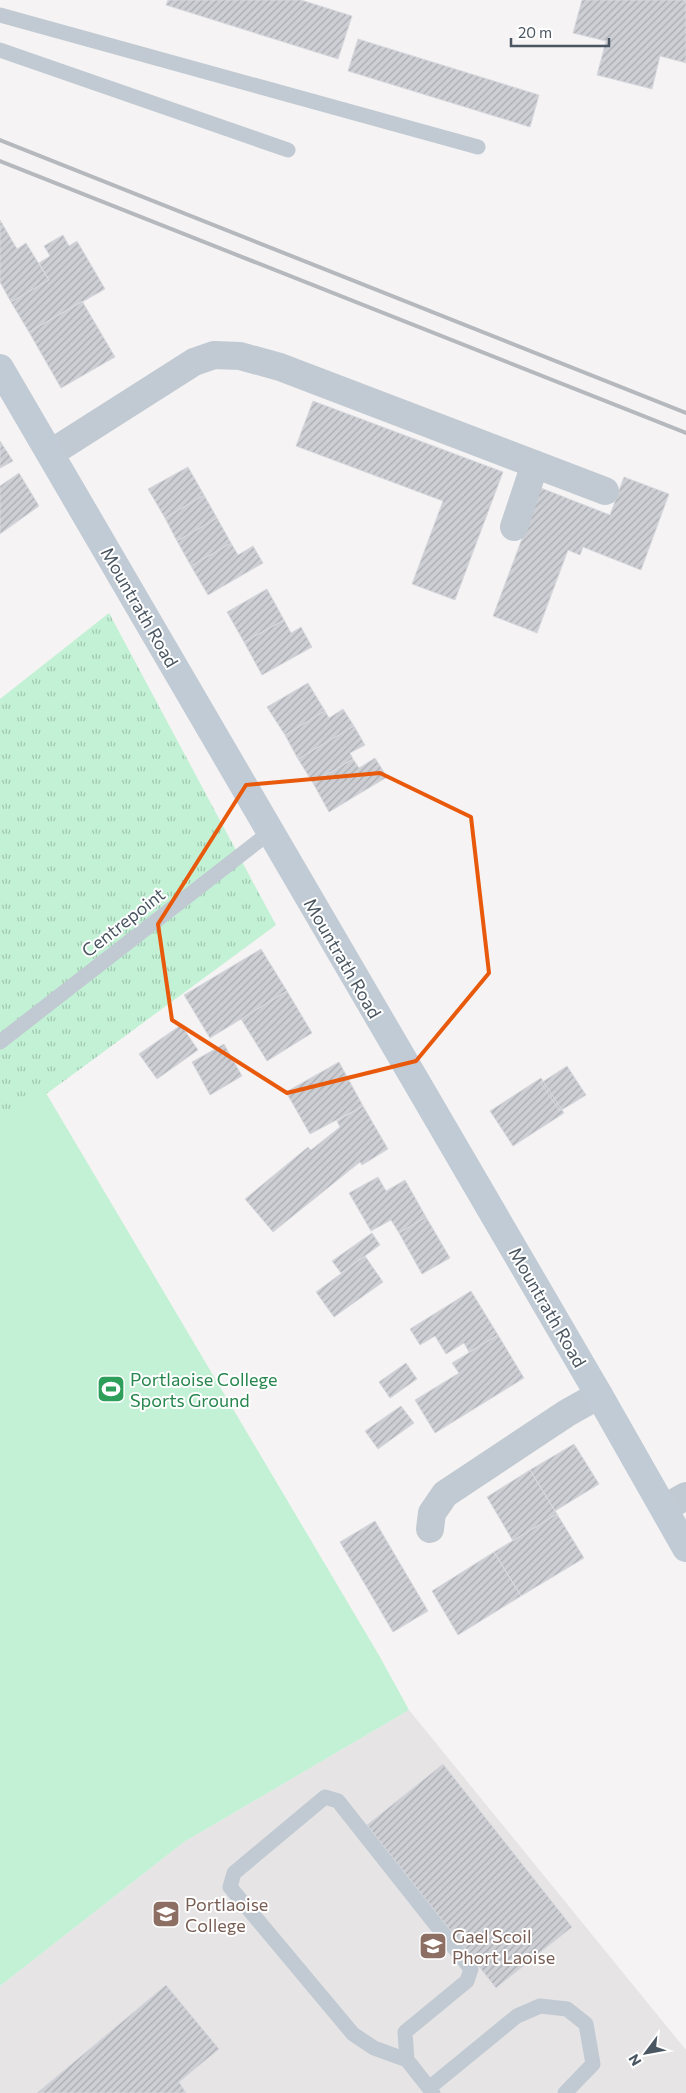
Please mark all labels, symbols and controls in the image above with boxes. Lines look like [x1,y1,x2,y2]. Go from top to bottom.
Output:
scale bar [511,15,608,47]
text: 20 m [518,23,552,41]
street label: Mountrath Road [97,543,183,671]
street label: Centrepoint [77,883,169,961]
street label: Mountrath Road [300,894,386,1022]
street label: Mountrath Road [505,1243,591,1371]
place label: Portlaoise College Sports Ground [130,1368,278,1411]
sports icon: Portlaoise College Sports Ground [96,1374,126,1404]
place label: Portlaoise College [185,1893,268,1936]
school or university icon: Portlaoise College [151,1899,181,1929]
place label: Gael Scoil Phort Laoise [452,1925,555,1968]
school or university icon: Gael Scoil Phort Laoise [418,1931,448,1961]
north arrow [621,2028,671,2078]
text: N [625,2051,645,2069]

